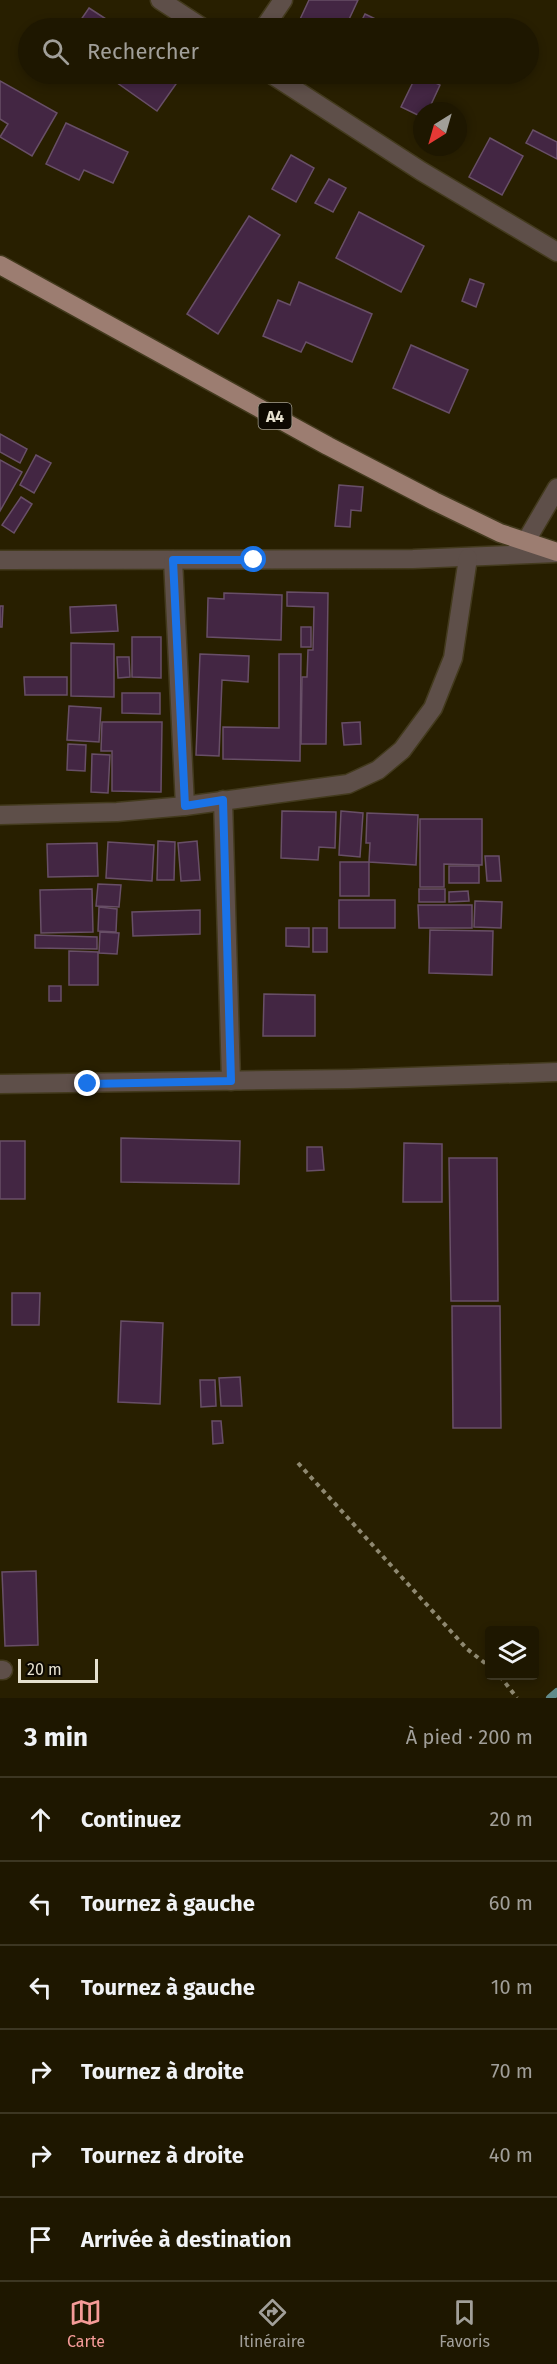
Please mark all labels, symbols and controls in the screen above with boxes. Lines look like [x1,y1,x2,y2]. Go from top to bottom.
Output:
search box [18,18,539,84]
icon: search [39,35,72,68]
text: Rechercher [87,38,199,65]
north arrow [413,102,467,156]
road number: A4 [258,403,292,429]
route start [240,546,266,572]
route end [74,1070,100,1096]
map controls [485,1626,539,1680]
button: layers [485,1626,539,1680]
scale bar [18,1656,98,1684]
text: 20 m [27,1660,62,1679]
text: 3 min [24,1722,88,1753]
text: À pied · 200 m [406,1725,533,1749]
icon: ahead [24,1803,57,1836]
text: Continuez [81,1806,181,1833]
text: 20 m [490,1807,533,1831]
icon: left [24,1887,57,1920]
text: Tournez à gauche [81,1890,255,1917]
text: 60 m [489,1891,533,1915]
icon: left [24,1971,57,2004]
text: Tournez à gauche [81,1974,255,2001]
text: 10 m [491,1975,533,1999]
icon: right [24,2055,57,2088]
text: Tournez à droite [81,2058,244,2085]
text: 70 m [491,2059,533,2083]
icon: right [24,2139,57,2172]
text: Tournez à droite [81,2142,244,2169]
text: 40 m [489,2143,533,2167]
icon: arrive [24,2223,57,2256]
text: Arrivée à destination [81,2226,291,2253]
tab: Carte [67,2296,105,2351]
tab: Itinéraire [239,2296,305,2351]
tab: Favoris [439,2296,490,2351]

